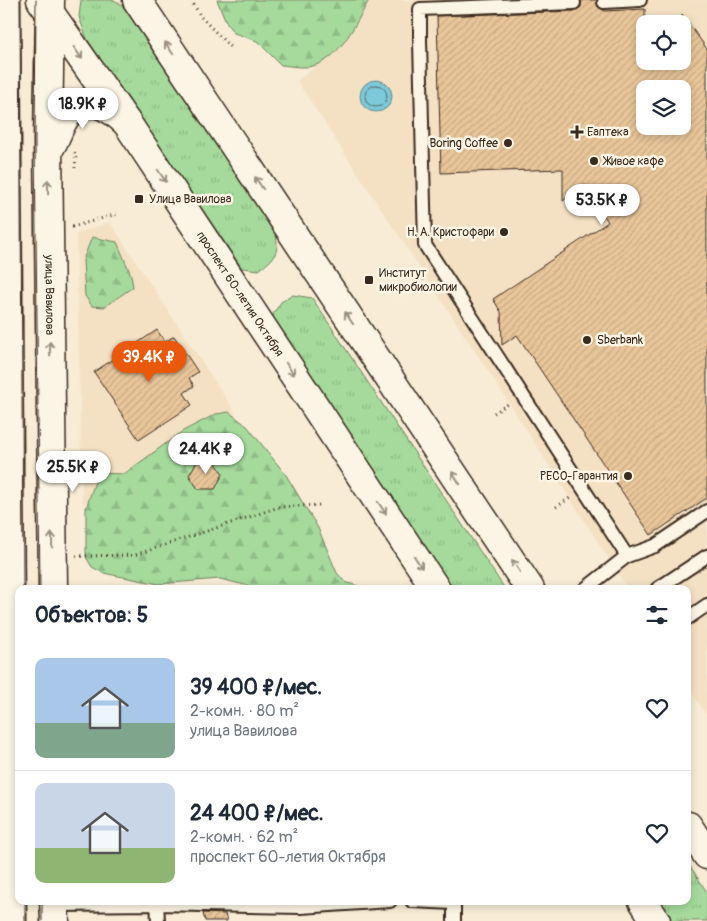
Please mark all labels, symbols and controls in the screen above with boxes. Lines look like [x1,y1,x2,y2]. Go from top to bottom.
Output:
map controls [636,15,691,135]
button: locate [636,15,691,70]
one-way arrow [163,41,174,55]
one-way arrow [73,46,83,60]
button: layers [636,80,691,135]
pin: 18.9K ₽ [37,88,129,130]
text: 18.9K ₽ [59,94,107,114]
place label: Еаптека [587,125,629,140]
marker: Еаптека [571,126,583,138]
place label: Boring Coffee [430,136,498,151]
marker: Boring Coffee [502,137,514,149]
place label: Живое кафе [602,154,664,169]
marker: Живое кафе [588,155,600,167]
one-way arrow [157,168,167,182]
one-way arrow [254,177,264,191]
one-way arrow [43,179,53,196]
pin: 53.5K ₽ [556,184,648,226]
text: 53.5K ₽ [576,190,628,210]
place label: Улица Вавилова [149,192,232,207]
marker: Улица Вавилова [133,193,145,205]
place label: Н. А. Кристофари [407,225,495,240]
marker: Н. А. Кристофари [498,226,510,238]
street label: проспект 60-летия Октября [193,229,287,360]
street label: улица Вавилова [41,254,57,336]
place label: Институт микробиологии [379,266,457,295]
marker: Институт микробиологии [363,274,375,286]
one-way arrow [344,312,354,326]
place label: Sberbank [597,333,643,348]
marker: Sberbank [581,334,593,346]
pin: 39.4K ₽ [103,340,195,383]
one-way arrow [45,342,55,358]
text: 39.4K ₽ [123,347,175,367]
one-way arrow [286,362,296,376]
pin: 24.4K ₽ [160,432,252,475]
text: 24.4K ₽ [179,439,233,459]
pin: 25.5K ₽ [27,450,119,493]
text: 25.5K ₽ [47,457,99,477]
place label: РЕСО-Гарантия [540,469,618,484]
marker: РЕСО-Гарантия [622,470,634,482]
one-way arrow [451,471,461,485]
one-way arrow [377,501,387,515]
one-way arrow [47,532,57,548]
one-way arrow [413,554,423,568]
one-way arrow [510,559,521,573]
icon: filters [643,601,671,629]
text: Объектов: 5 [35,602,148,629]
text: 39 400 ₽/мес. [190,674,322,701]
icon: home [75,678,135,738]
icon: heart [643,694,671,722]
text: 2-комн. · 80 m² [190,701,299,721]
text: улица Вавилова [190,721,297,741]
text: 24 400 ₽/мес. [190,800,324,827]
icon: home [75,803,135,863]
icon: heart [643,819,671,847]
text: 2-комн. · 62 m² [190,827,298,847]
text: проспект 60-летия Октября [190,847,386,867]

